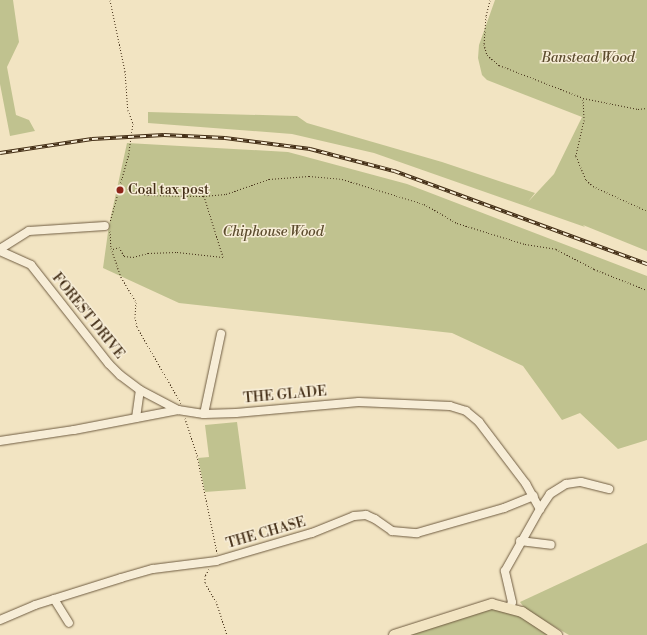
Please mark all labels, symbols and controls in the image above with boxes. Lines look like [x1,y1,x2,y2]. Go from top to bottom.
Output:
park label: Banstead Wood [541,50,635,66]
place label: Coal tax post [128,182,209,198]
marker: Coal tax post [115,185,125,195]
park label: Chiphouse Wood [222,224,324,240]
street label: FOREST DRIVE [48,270,128,362]
street label: THE GLADE [242,383,328,407]
street label: THE CHASE [224,514,308,552]

